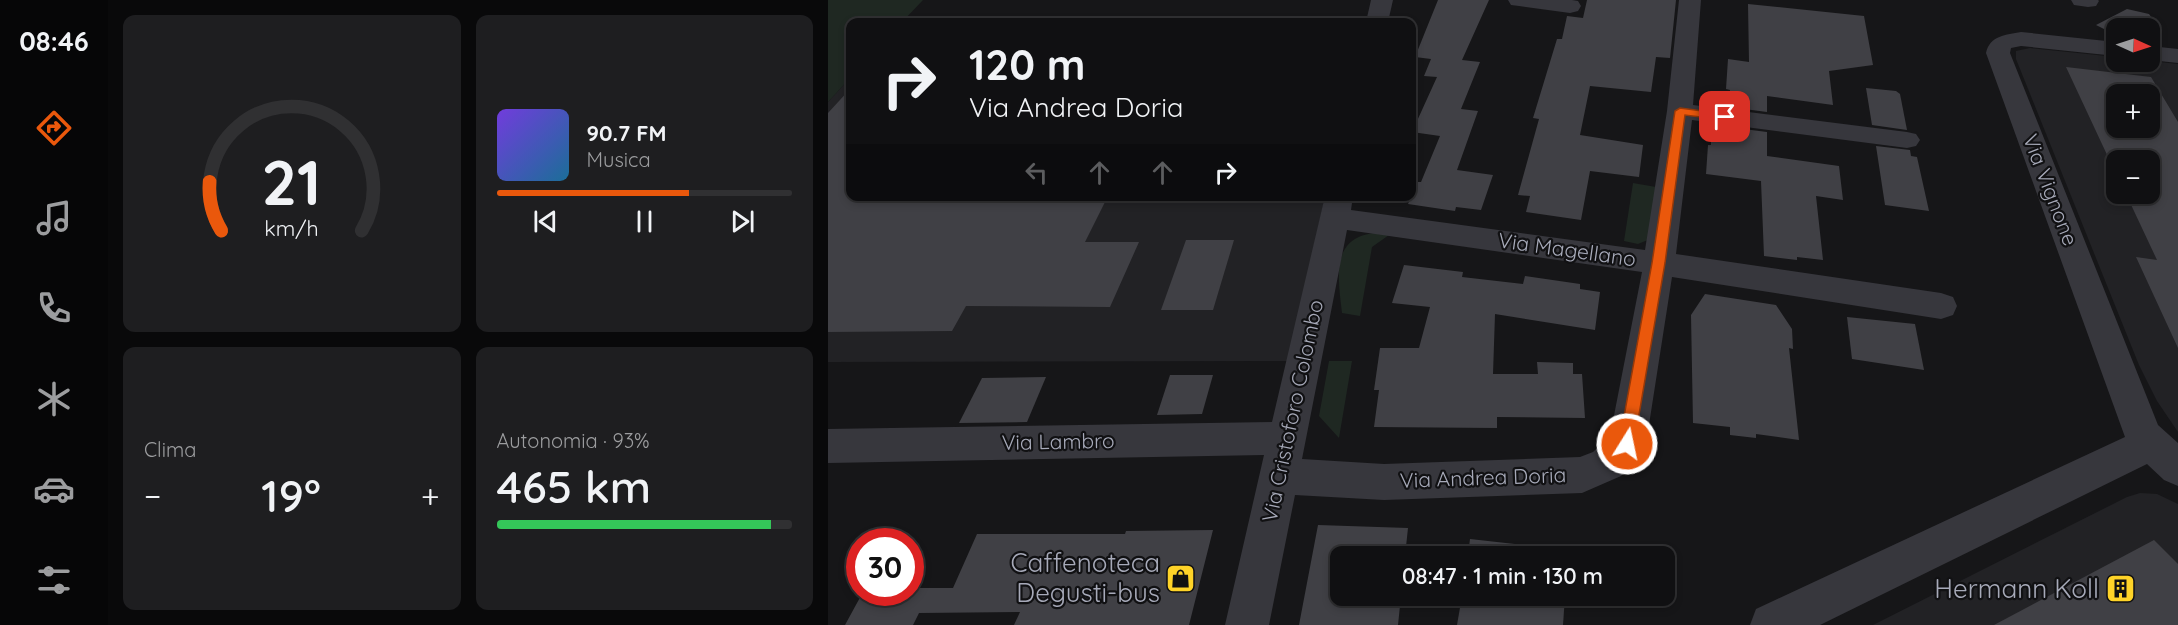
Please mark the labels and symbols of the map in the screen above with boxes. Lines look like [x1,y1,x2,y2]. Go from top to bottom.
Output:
north arrow [2106,18,2160,72]
pin [1699,91,1750,142]
street label: Via Vignone [2018,130,2084,249]
street label: Via Magellano [1497,226,1638,272]
street label: Via Cristoforo Colombo [1256,297,1328,524]
position arrow [1595,412,1659,476]
street label: Via Lambro [1001,427,1115,455]
street label: Via Andrea Doria [1399,461,1567,493]
speed limit sign: 30 [846,528,924,606]
place label: Caffenoteca Degusti-bus [1011,546,1160,609]
shop icon: Caffenoteca Degusti-bus [1165,562,1197,594]
place label: Hermann Koll [1934,572,2099,605]
building icon: Hermann Koll [2104,573,2136,605]

